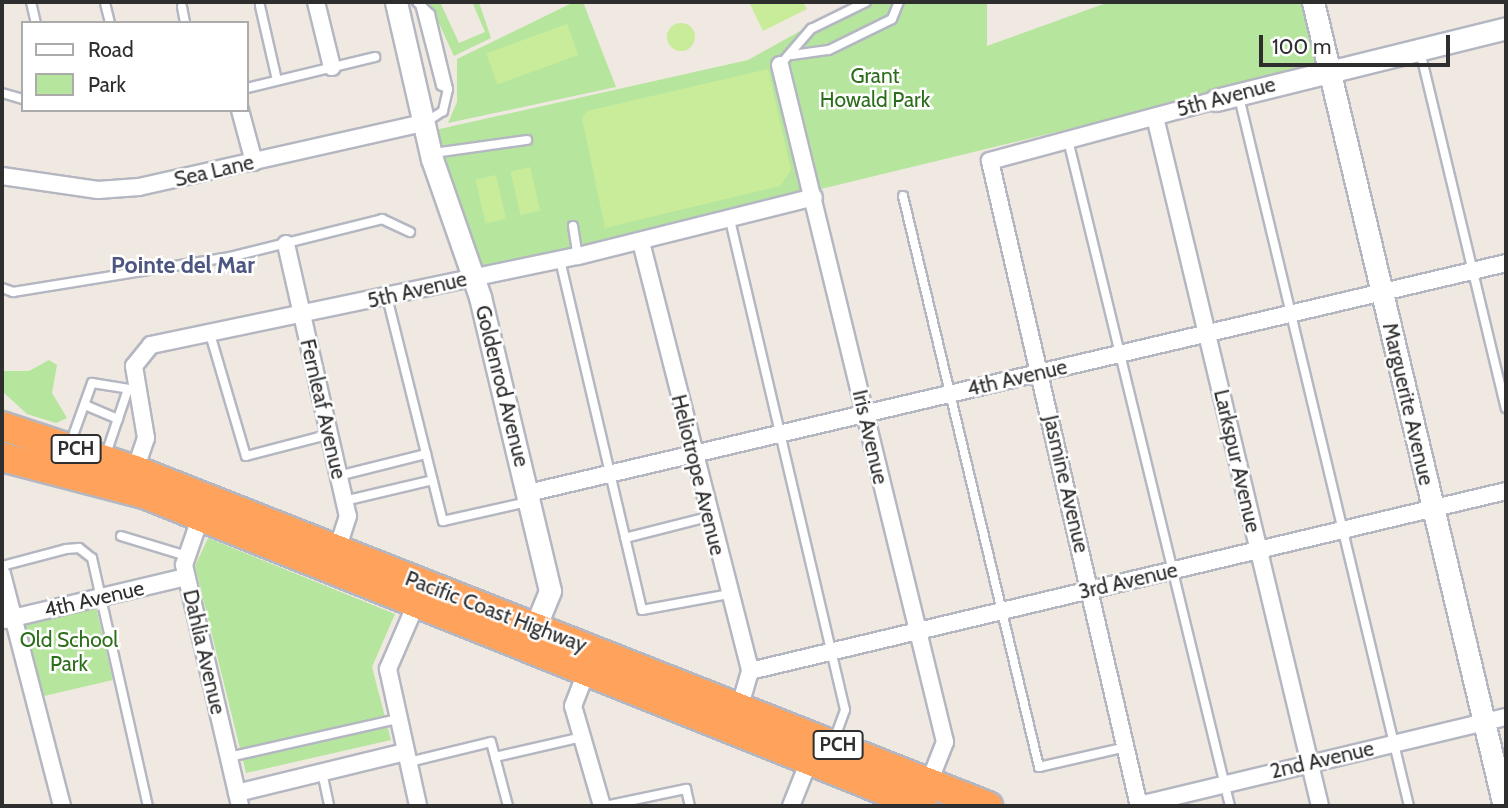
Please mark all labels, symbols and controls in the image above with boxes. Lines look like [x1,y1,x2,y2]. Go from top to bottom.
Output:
legend [21,21,248,112]
scale bar [1263,21,1454,65]
text: 100 m [1272,34,1331,59]
text: Road [88,37,134,62]
park label: Grant Howald Park [820,63,930,113]
text: Park [88,72,126,97]
street label: 5th Avenue [1174,72,1278,122]
street label: Sea Lane [172,150,256,192]
district label: Pointe del Mar [111,251,255,279]
street label: 5th Avenue [365,266,469,314]
street label: Goldenrod Avenue [470,303,534,469]
street label: Marguerite Avenue [1377,320,1439,488]
street label: Fernleaf Avenue [295,336,351,482]
street label: 4th Avenue [965,354,1069,402]
street label: Iris Avenue [847,387,893,487]
street label: Larkspur Avenue [1208,387,1266,535]
street label: Heliotrope Avenue [666,392,730,558]
street label: Jasmine Avenue [1038,413,1094,555]
road number: PCH [50,433,102,464]
street label: 3rd Avenue [1076,557,1180,605]
street label: Pacific Coast Highway [402,566,590,658]
street label: 4th Avenue [42,575,146,623]
street label: Dahlia Avenue [177,587,231,717]
park label: Old School Park [20,627,118,677]
road number: PCH [812,730,864,760]
street label: 2nd Avenue [1268,736,1376,784]

